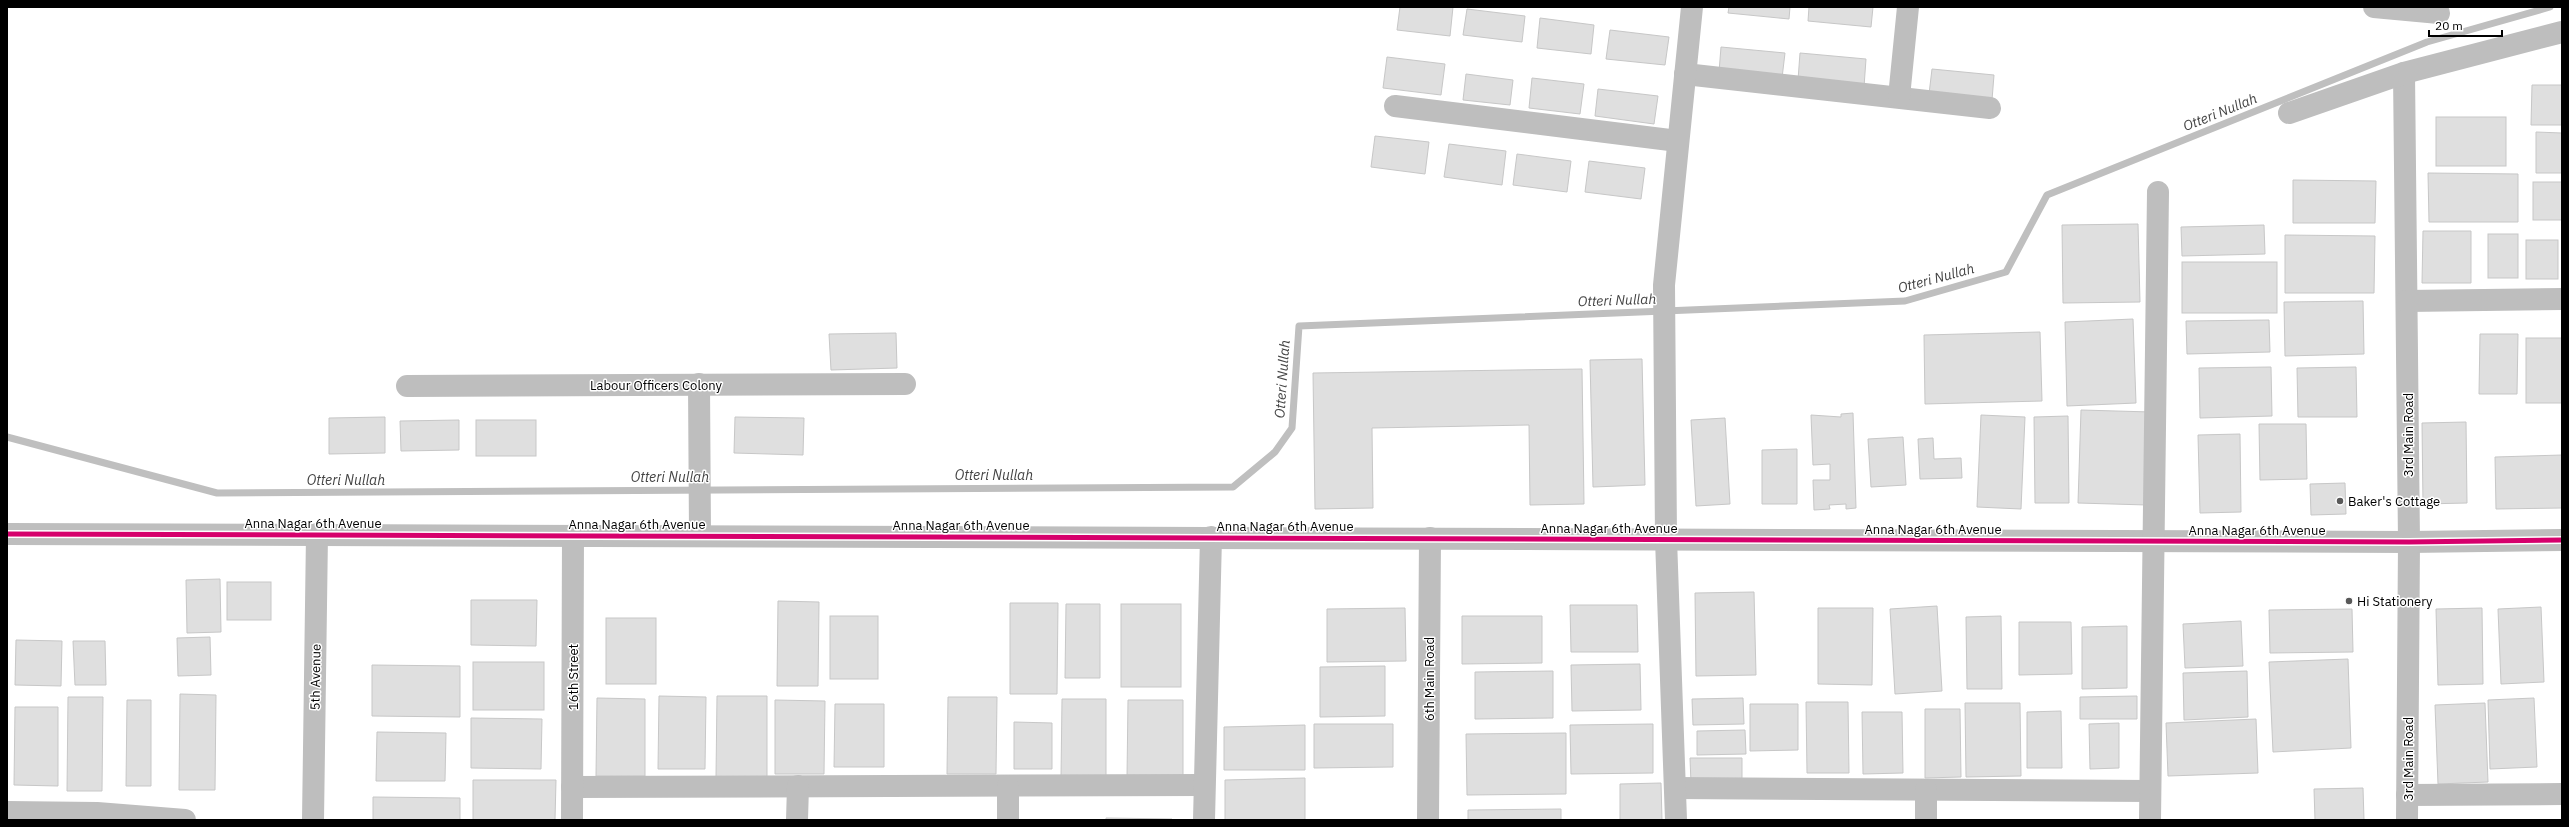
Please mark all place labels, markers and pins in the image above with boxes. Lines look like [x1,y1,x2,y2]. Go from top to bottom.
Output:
place label: Baker's Cottage [2348,493,2440,510]
marker: Baker's Cottage [2335,496,2345,506]
place label: Hi Stationery [2357,593,2433,610]
marker: Hi Stationery [2344,596,2354,606]

